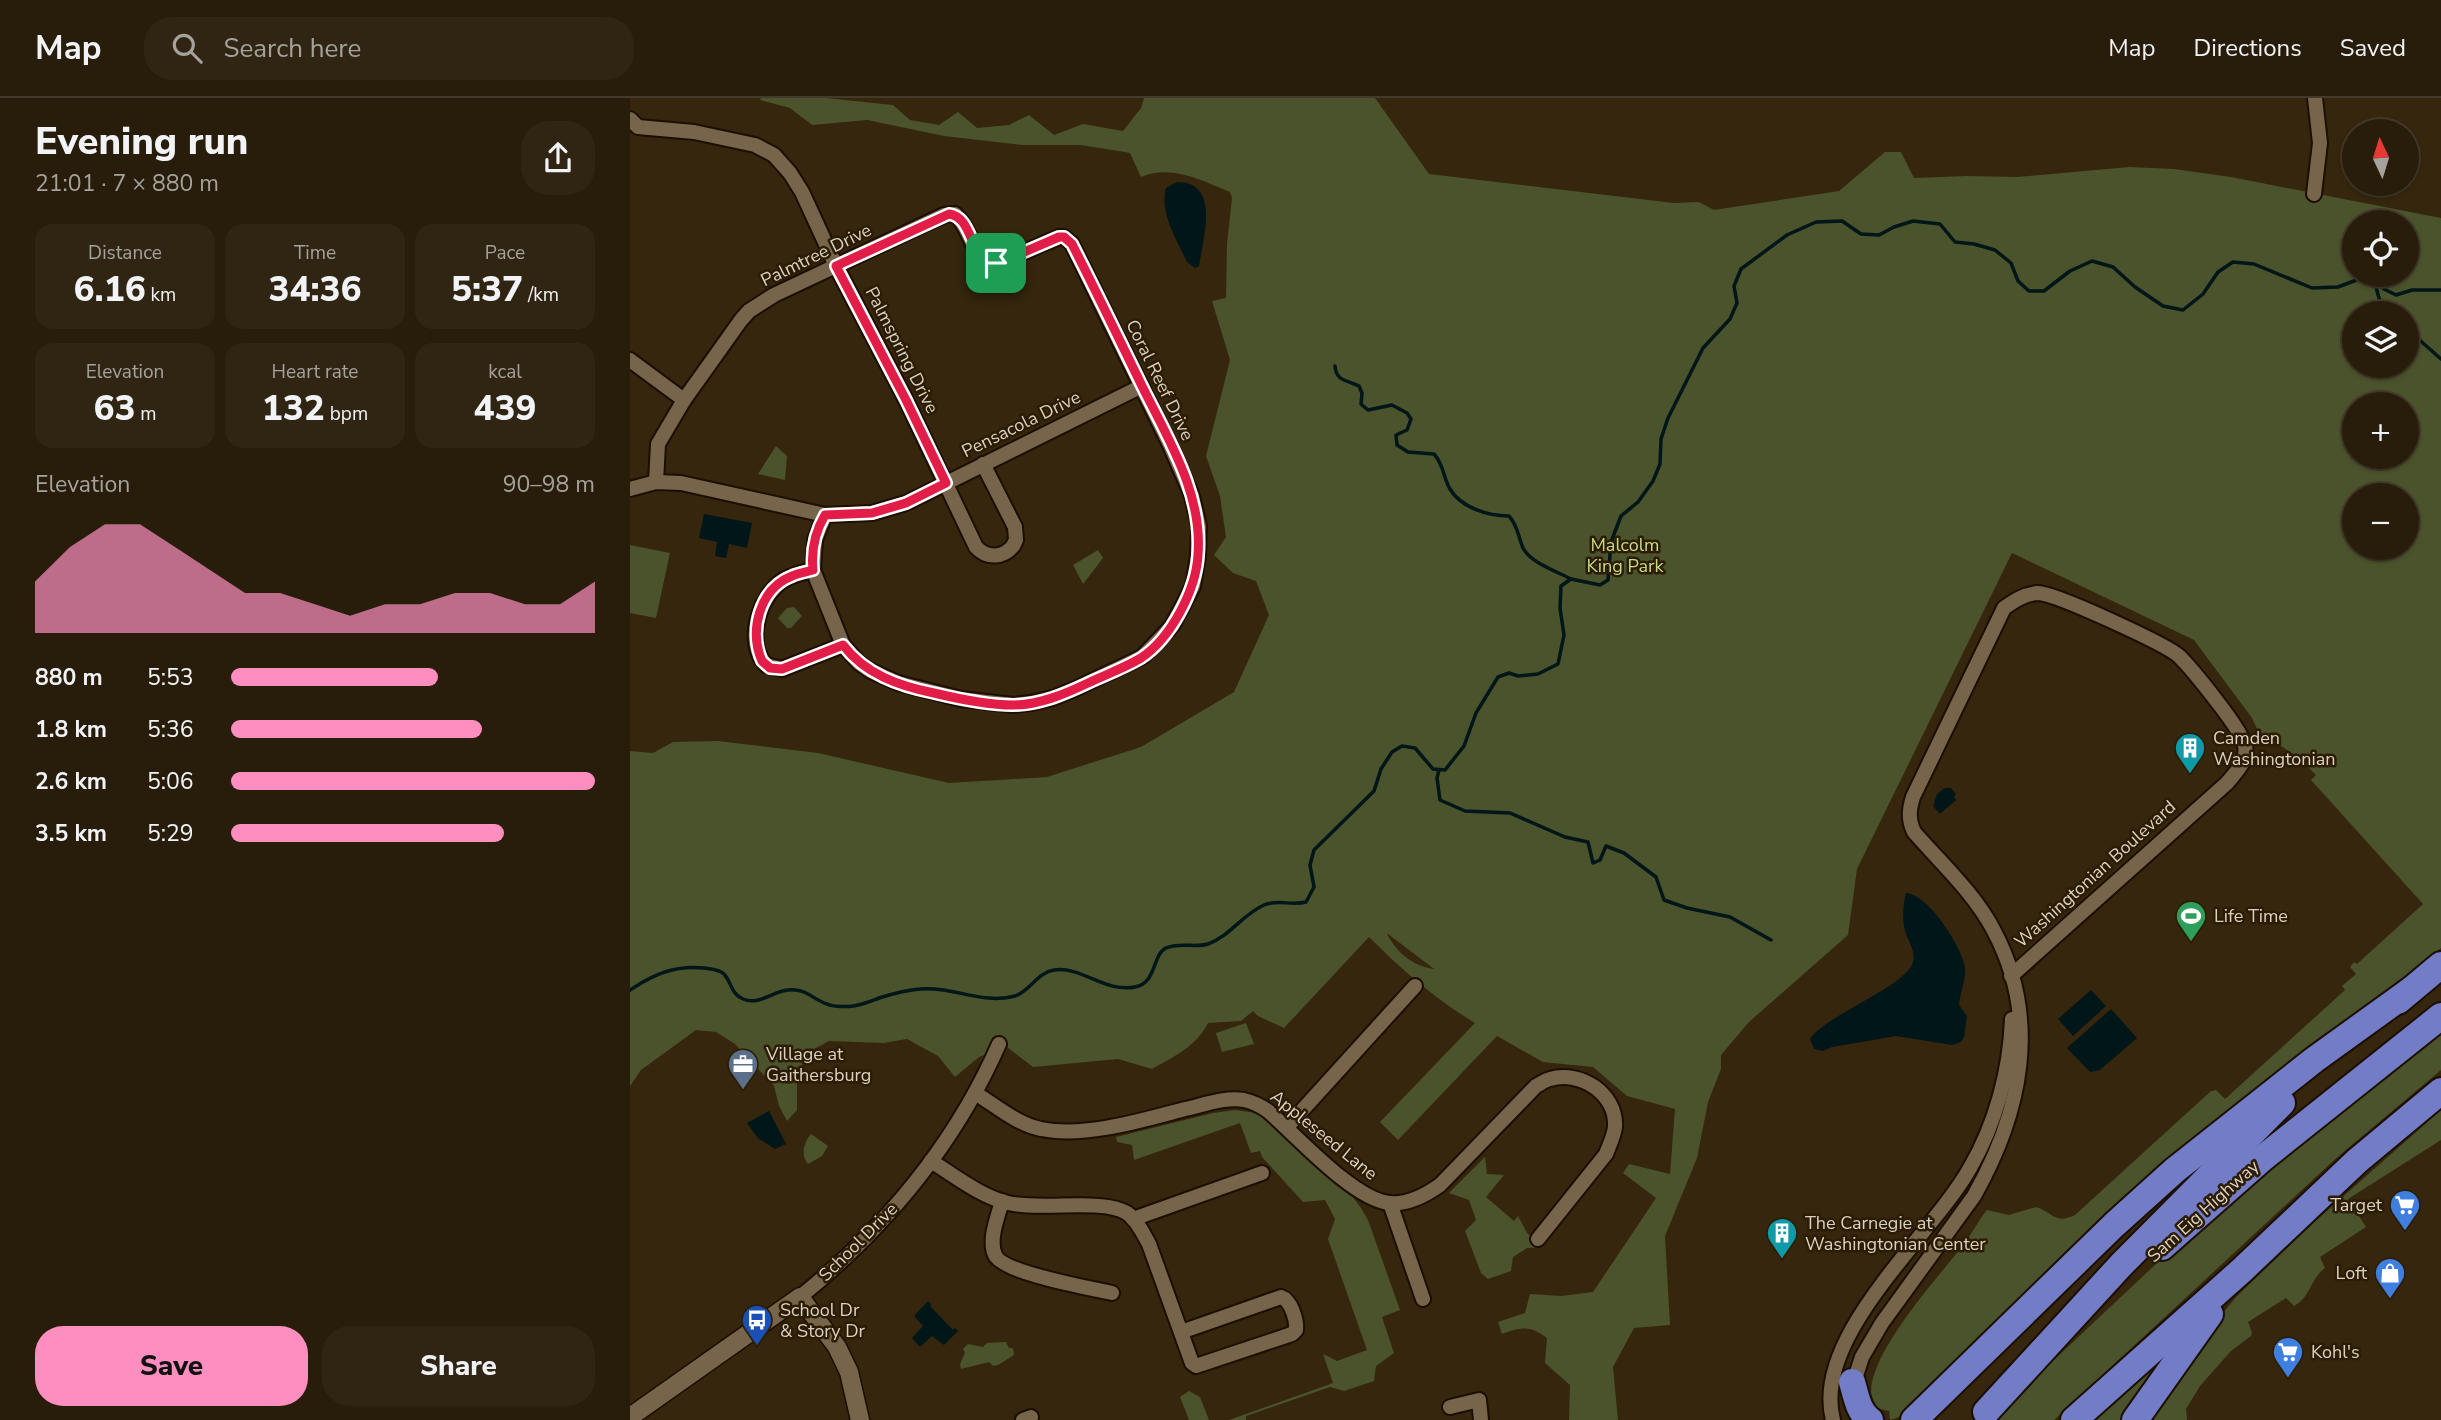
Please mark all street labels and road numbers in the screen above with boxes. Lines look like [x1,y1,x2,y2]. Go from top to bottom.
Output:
street label: Palmtree Drive [757,218,875,292]
street label: Palmspring Drive [860,283,944,417]
street label: Coral Reef Drive [1120,316,1200,444]
street label: Pensacola Drive [958,385,1084,463]
street label: Washingtonian Boulevard [2009,795,2181,953]
street label: Appleseed Lane [1266,1084,1382,1186]
street label: Sam Eig Highway [2142,1154,2265,1268]
street label: School Drive [813,1197,903,1287]

